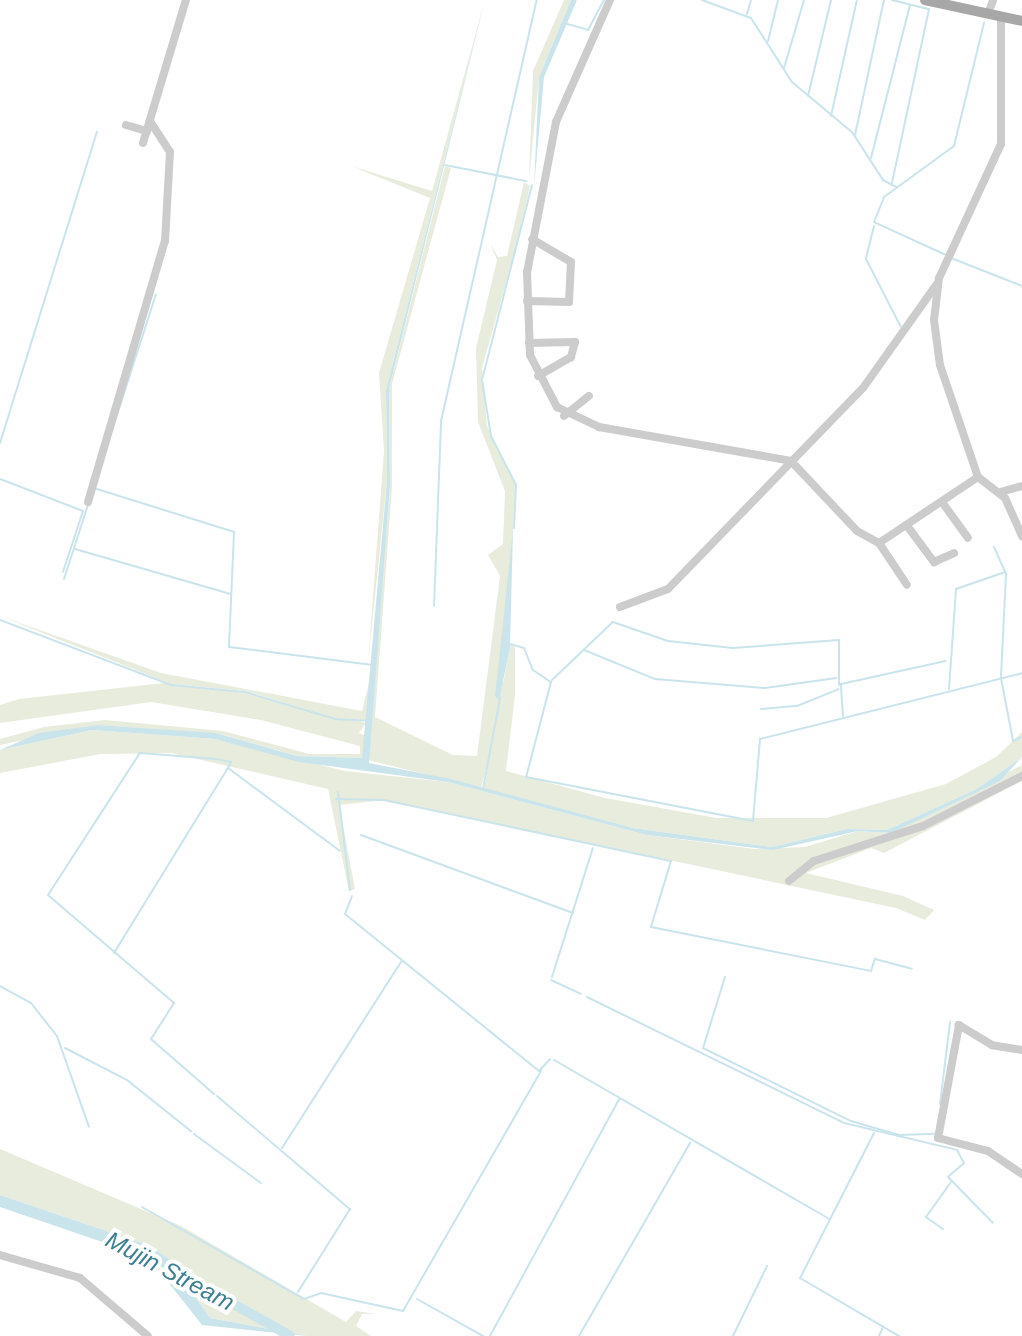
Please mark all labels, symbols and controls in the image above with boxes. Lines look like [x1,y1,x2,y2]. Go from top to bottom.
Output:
water label: Mujin Stream [101,1225,239,1317]

